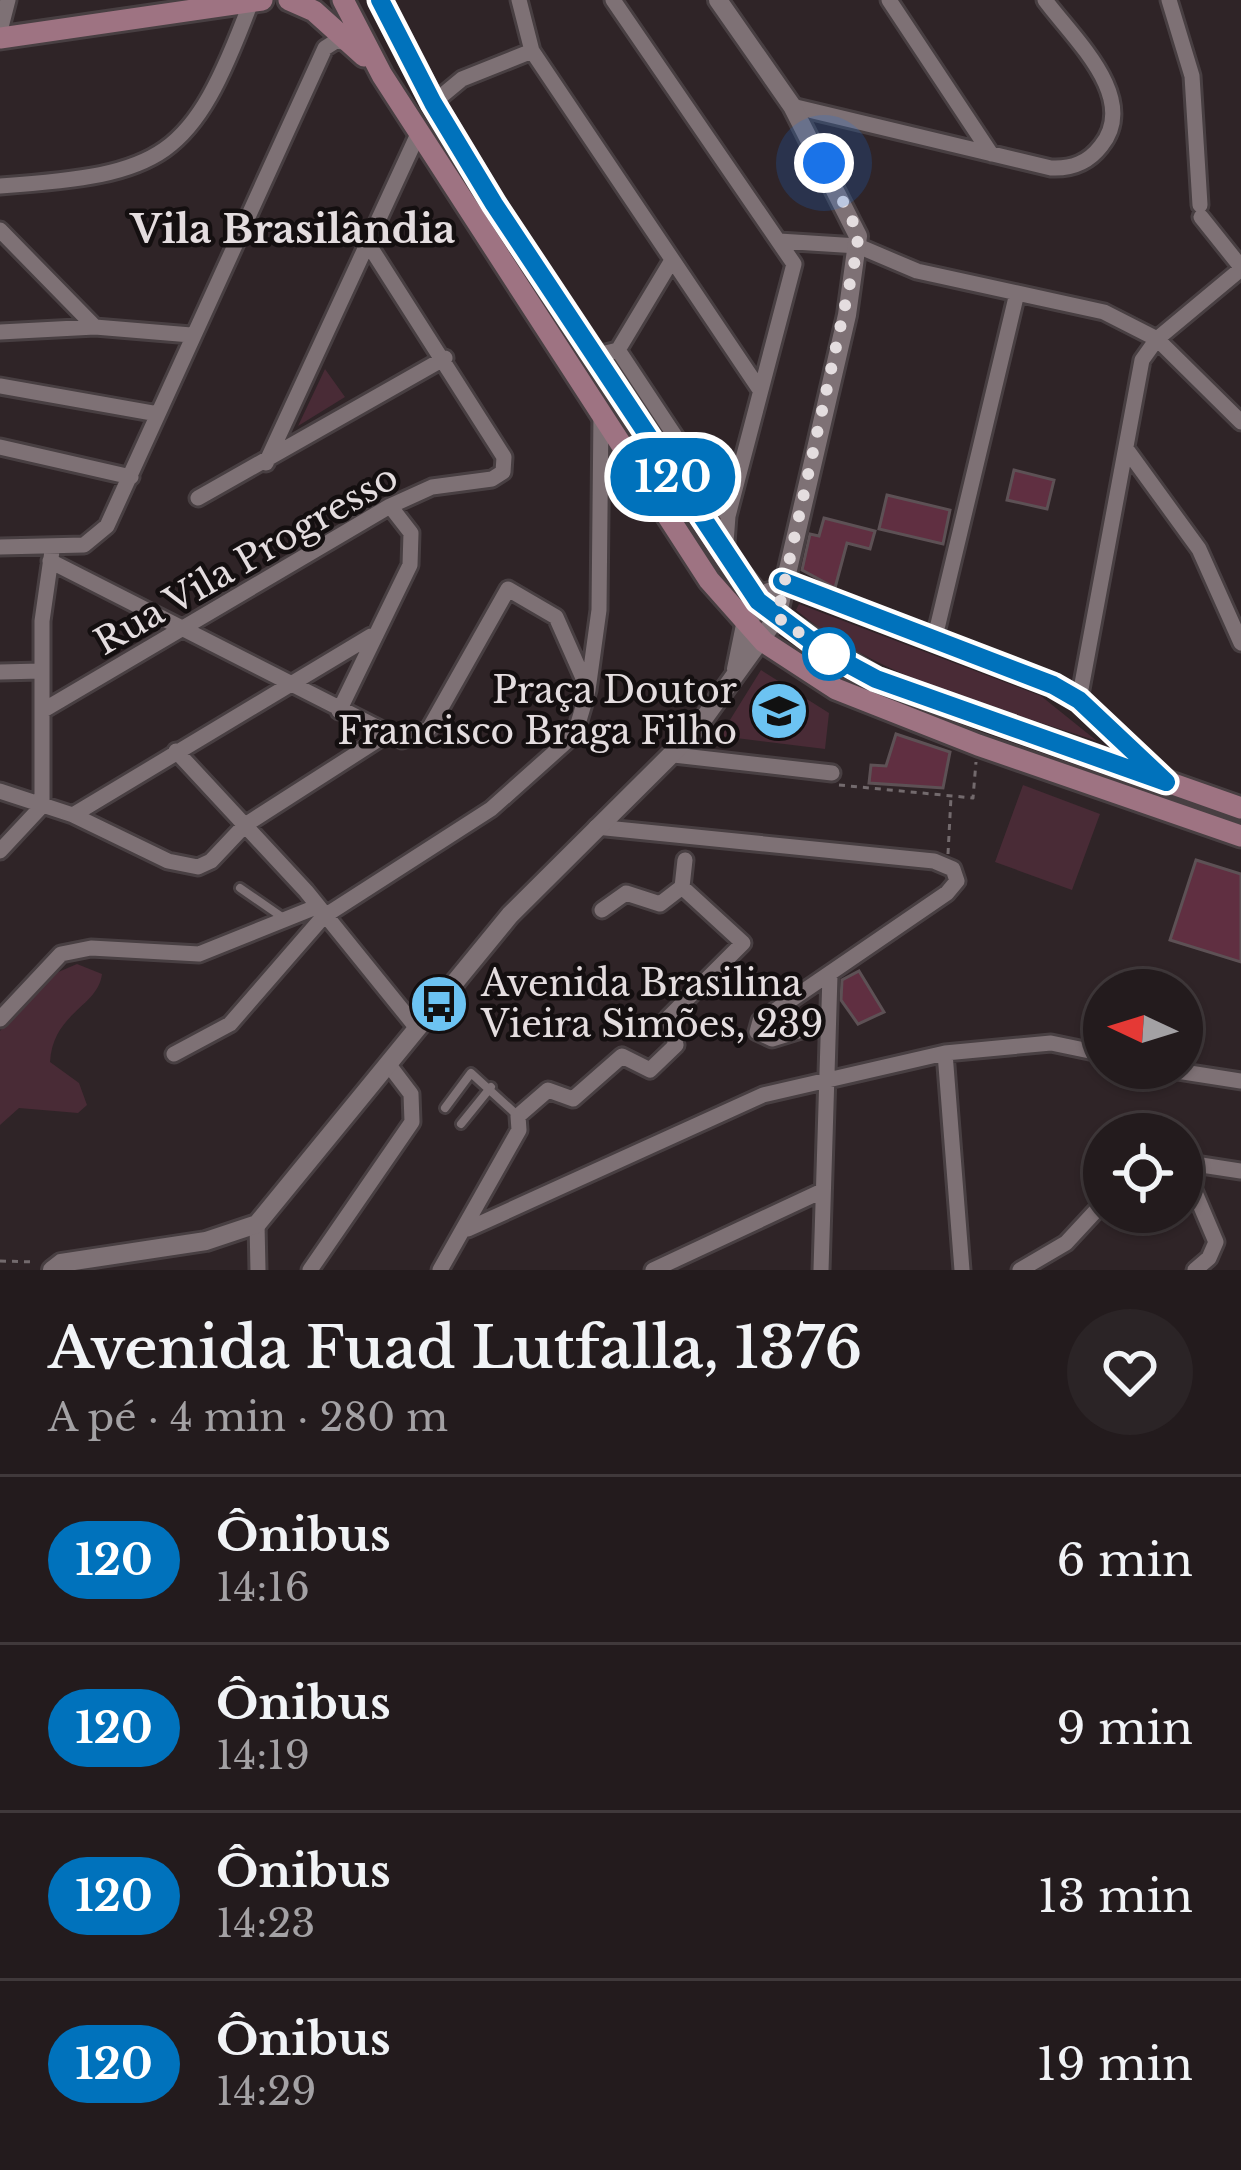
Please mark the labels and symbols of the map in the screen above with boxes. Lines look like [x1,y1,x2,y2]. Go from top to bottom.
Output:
your location [794,133,854,193]
district label: Vila Brasilândia [129,205,455,254]
line badge: 120 [604,438,742,516]
street label: Rua Vila Progresso [87,454,406,665]
unlabelled marker [804,629,854,679]
place label: Praça Doutor Francisco Braga Filho [338,668,737,754]
school or university icon: Praça Doutor Francisco Braga Filho [748,680,810,742]
place label: Avenida Brasilina Vieira Simões, 239 [480,961,823,1047]
north arrow [1083,969,1203,1089]
bus stop icon: Avenida Brasilina Vieira Simões, 239 [408,973,470,1035]

